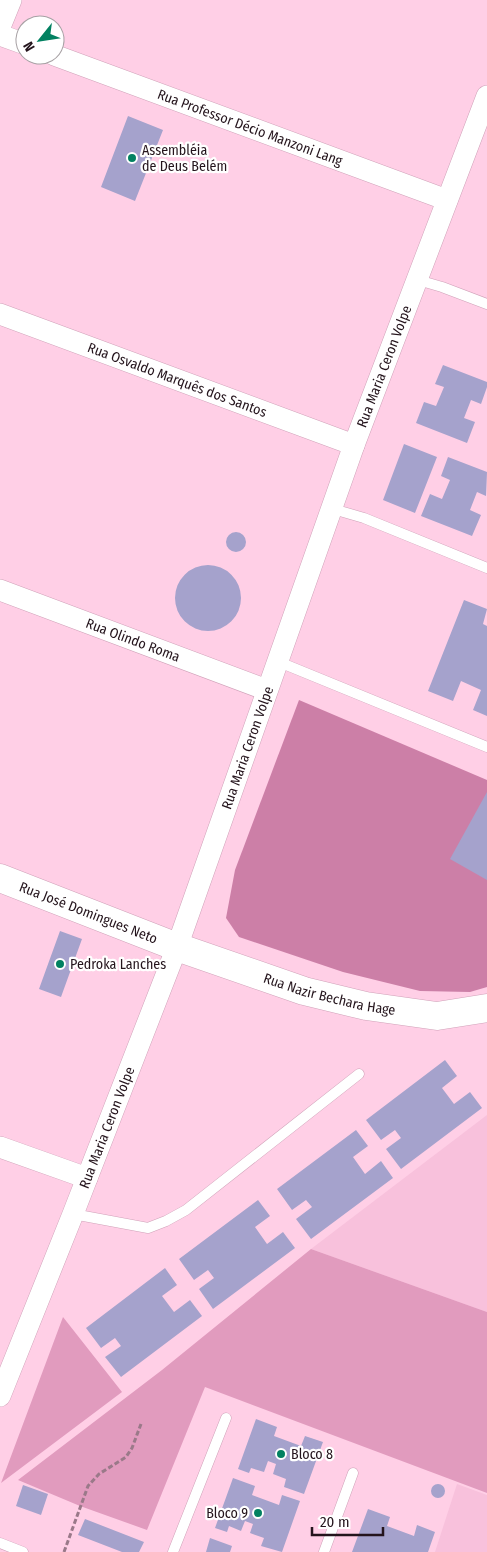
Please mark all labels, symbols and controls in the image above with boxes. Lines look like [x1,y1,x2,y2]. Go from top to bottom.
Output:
north arrow [15,15,65,65]
text: N [20,38,39,54]
street label: Rua Professor Décio Manzoni Lang [155,86,345,170]
place label: Assembléia de Deus Belém [142,142,227,175]
marker: Assembléia de Deus Belém [126,152,138,164]
street label: Rua Maria Ceron Volpe [353,303,415,430]
street label: Rua Osvaldo Marquês dos Santos [85,339,269,421]
street label: Rua Olindo Roma [83,615,182,666]
street label: Rua Maria Ceron Volpe [218,684,277,812]
street label: Rua José Domingues Neto [17,878,160,948]
place label: Pedroka Lanches [70,956,166,973]
marker: Pedroka Lanches [54,958,66,970]
street label: Rua Nazir Bechara Hage [261,970,397,1019]
street label: Rua Maria Ceron Volpe [76,1064,139,1191]
place label: Bloco 8 [291,1446,333,1463]
marker: Bloco 8 [275,1448,287,1460]
scale bar [312,1504,383,1536]
place label: Bloco 9 [206,1505,248,1522]
marker: Bloco 9 [252,1507,264,1519]
text: 20 m [320,1513,350,1531]

